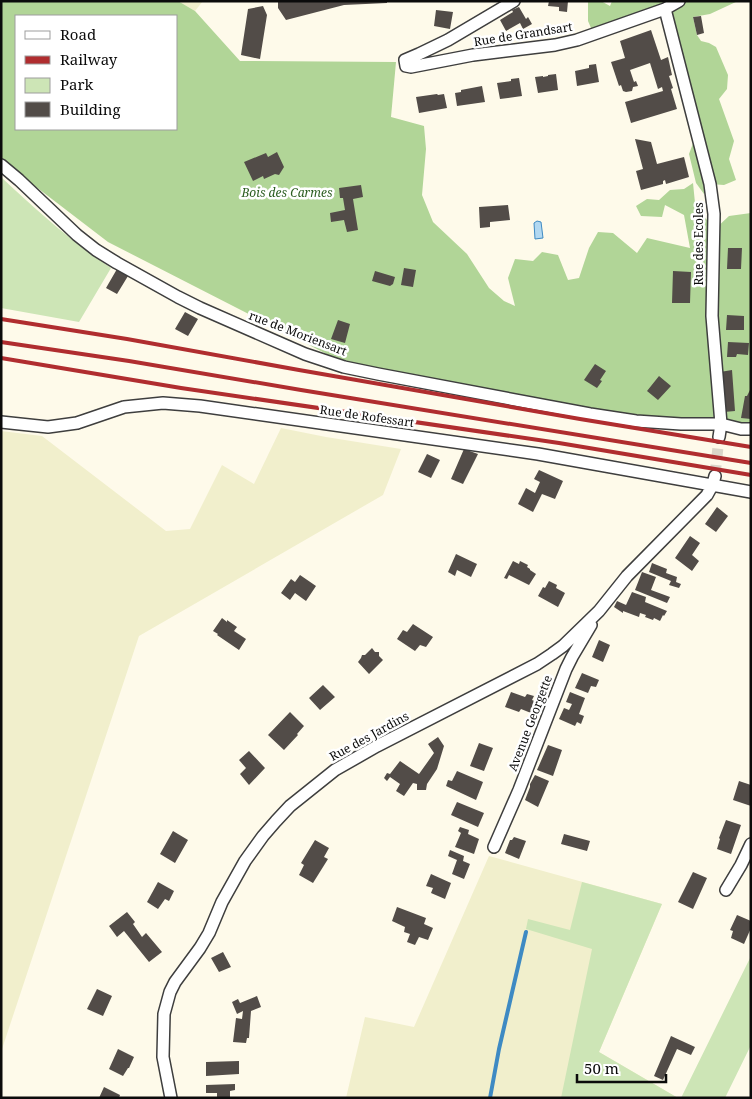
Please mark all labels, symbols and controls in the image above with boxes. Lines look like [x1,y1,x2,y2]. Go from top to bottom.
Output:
legend [15,15,178,130]
street label: Rue de Grandsart [472,18,574,50]
text: Road [60,24,96,44]
text: Railway [60,49,118,69]
text: Park [60,74,94,94]
text: Building [60,99,121,119]
park label: Bois des Carmes [241,184,333,201]
street label: Rue des Ecoles [690,202,707,286]
street label: rue de Moriensart [247,306,349,360]
street label: Rue de Rofessart [319,401,415,431]
street label: Avenue Georgette [504,673,556,773]
street label: Rue des Jardins [326,707,412,765]
scale bar [577,1052,666,1084]
text: 50 m [584,1058,619,1078]

